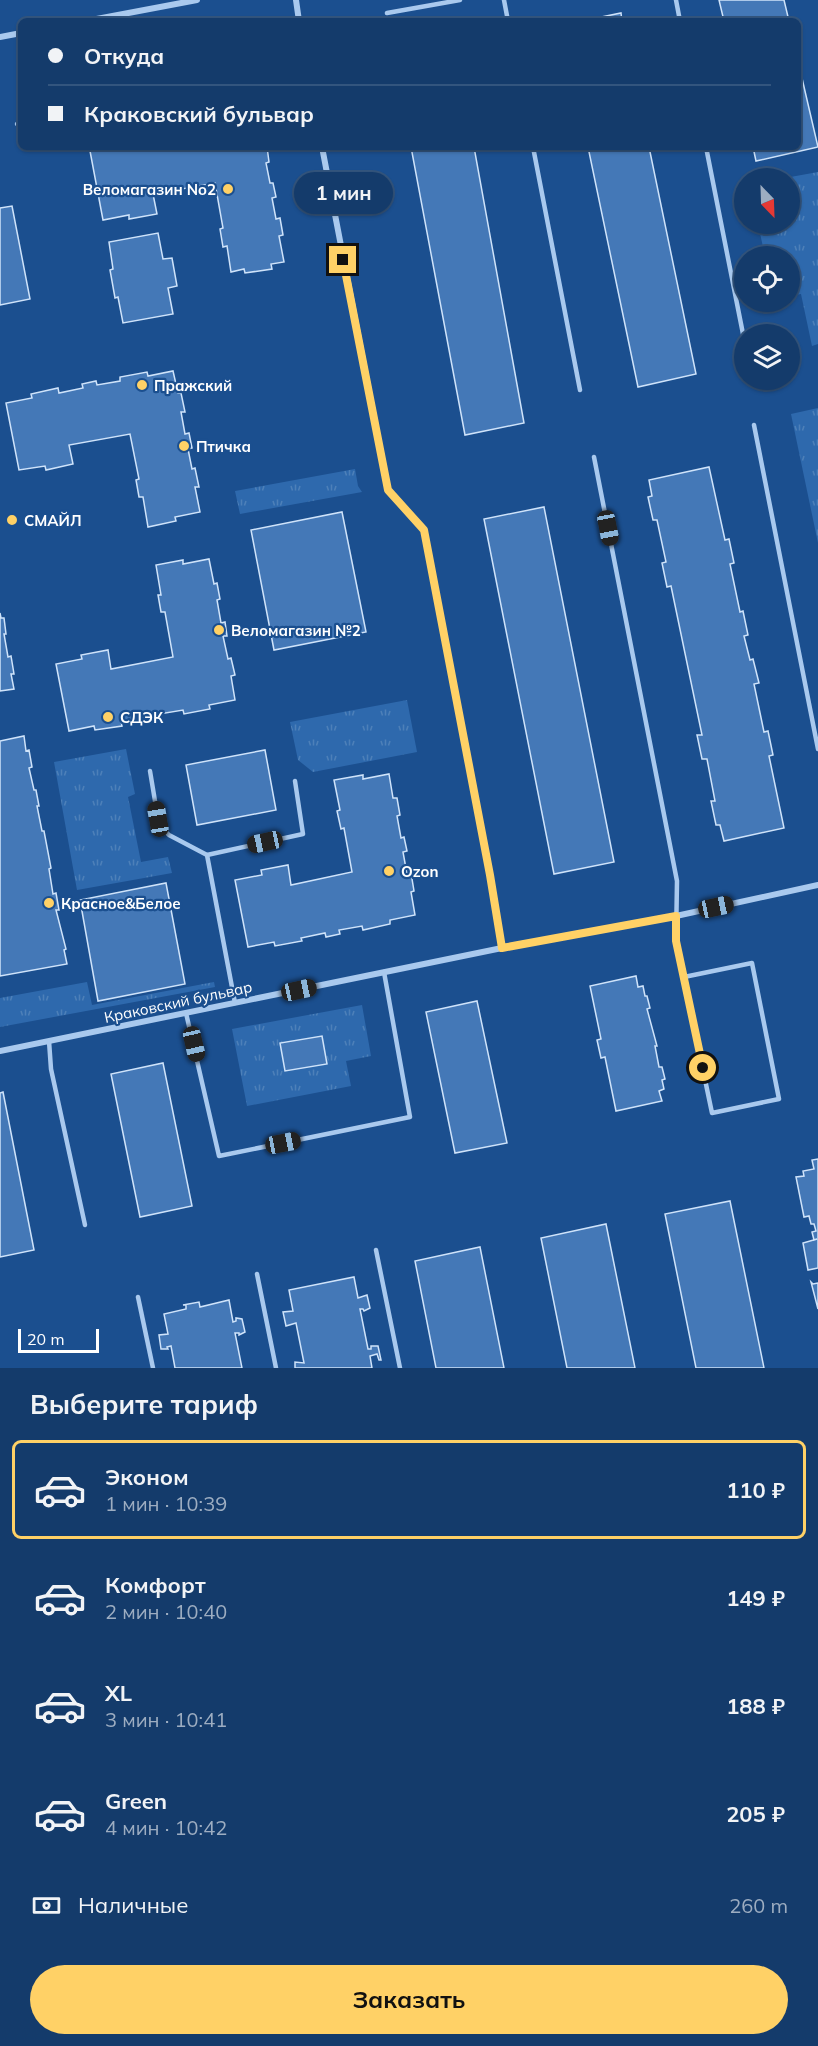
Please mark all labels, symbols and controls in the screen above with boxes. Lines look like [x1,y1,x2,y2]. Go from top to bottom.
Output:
text: Откуда [84,42,164,70]
text: Краковский бульвар [84,100,314,128]
north arrow [734,168,800,234]
map controls [734,168,800,390]
callout: 1 мин [294,173,392,215]
place label: Веломагазин No2 [83,180,216,199]
text: 1 мин [315,180,372,205]
marker: Веломагазин No2 [221,182,235,196]
route end [329,246,356,273]
button: locate [734,246,800,312]
button: layers [734,324,800,390]
place label: Пражский [154,376,232,395]
marker: Пражский [135,378,149,392]
place label: Птичка [196,437,251,456]
marker: Птичка [177,439,191,453]
car [596,509,620,547]
place label: СМАЙЛ [24,511,81,530]
marker: СМАЙЛ [5,513,19,527]
place label: Веломагазин №2 [231,621,361,640]
marker: Веломагазин №2 [212,623,226,637]
place label: СДЭК [120,708,164,727]
marker: СДЭК [101,710,115,724]
car [146,800,170,838]
car [246,829,284,855]
place label: Ozon [401,862,438,881]
marker: Ozon [382,864,396,878]
place label: Красное&Белое [61,894,181,913]
car [697,894,735,920]
marker: Красное&Белое [42,896,56,910]
street label: Краковский бульвар [102,977,254,1027]
car [280,977,318,1003]
car [181,1024,207,1064]
route start [689,1054,716,1081]
car [264,1131,302,1155]
scale bar [18,1326,99,1354]
text: 20 m [27,1329,64,1349]
text: Выберите тариф [30,1387,258,1421]
icon: car [33,1463,87,1517]
text: Эконом [105,1463,189,1491]
text: 110 ₽ [726,1476,785,1504]
text: 1 мин · 10:39 [105,1491,227,1516]
icon: car [33,1571,87,1625]
text: Комфорт [105,1571,206,1599]
text: 149 ₽ [726,1584,785,1612]
text: 2 мин · 10:40 [105,1599,227,1624]
icon: car [33,1679,87,1733]
text: XL [105,1679,132,1707]
text: 188 ₽ [726,1692,785,1720]
text: 3 мин · 10:41 [105,1707,227,1732]
icon: car [33,1787,87,1841]
text: Green [105,1787,167,1815]
text: 205 ₽ [726,1800,785,1828]
text: 4 мин · 10:42 [105,1815,227,1840]
icon: cash [30,1889,63,1922]
text: Наличные [78,1891,188,1919]
text: 260 m [729,1893,788,1918]
button: Заказать [30,1965,788,2034]

